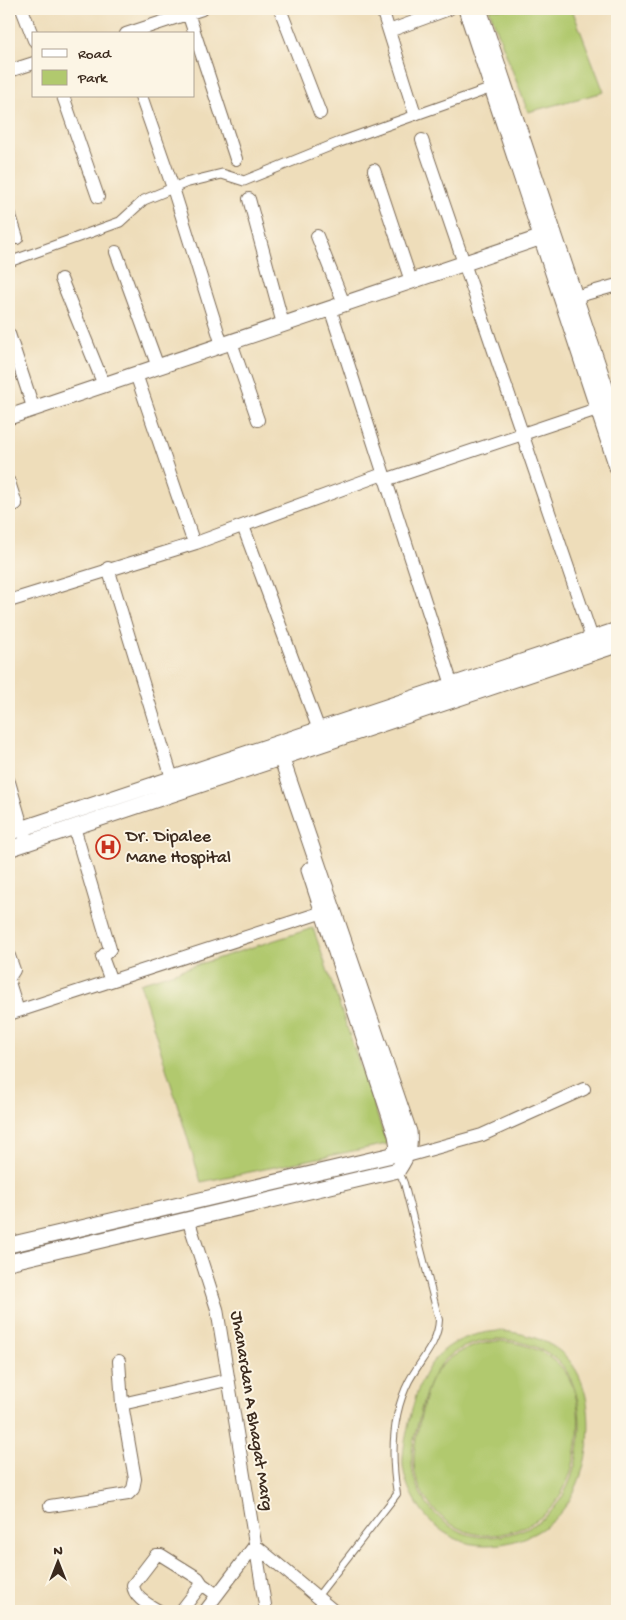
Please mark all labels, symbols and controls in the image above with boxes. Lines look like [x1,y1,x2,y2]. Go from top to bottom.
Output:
legend [32,32,195,98]
text: Road [78,46,112,64]
text: Park [77,70,108,88]
place label: Dr. Dipalee Mane Hospital [125,827,231,869]
hospital icon: Dr. Dipalee Mane Hospital [95,834,121,860]
street label: Jhanardan A Bhagat Marg [225,1310,277,1512]
north arrow [32,1538,82,1588]
text: N [53,1543,63,1560]

